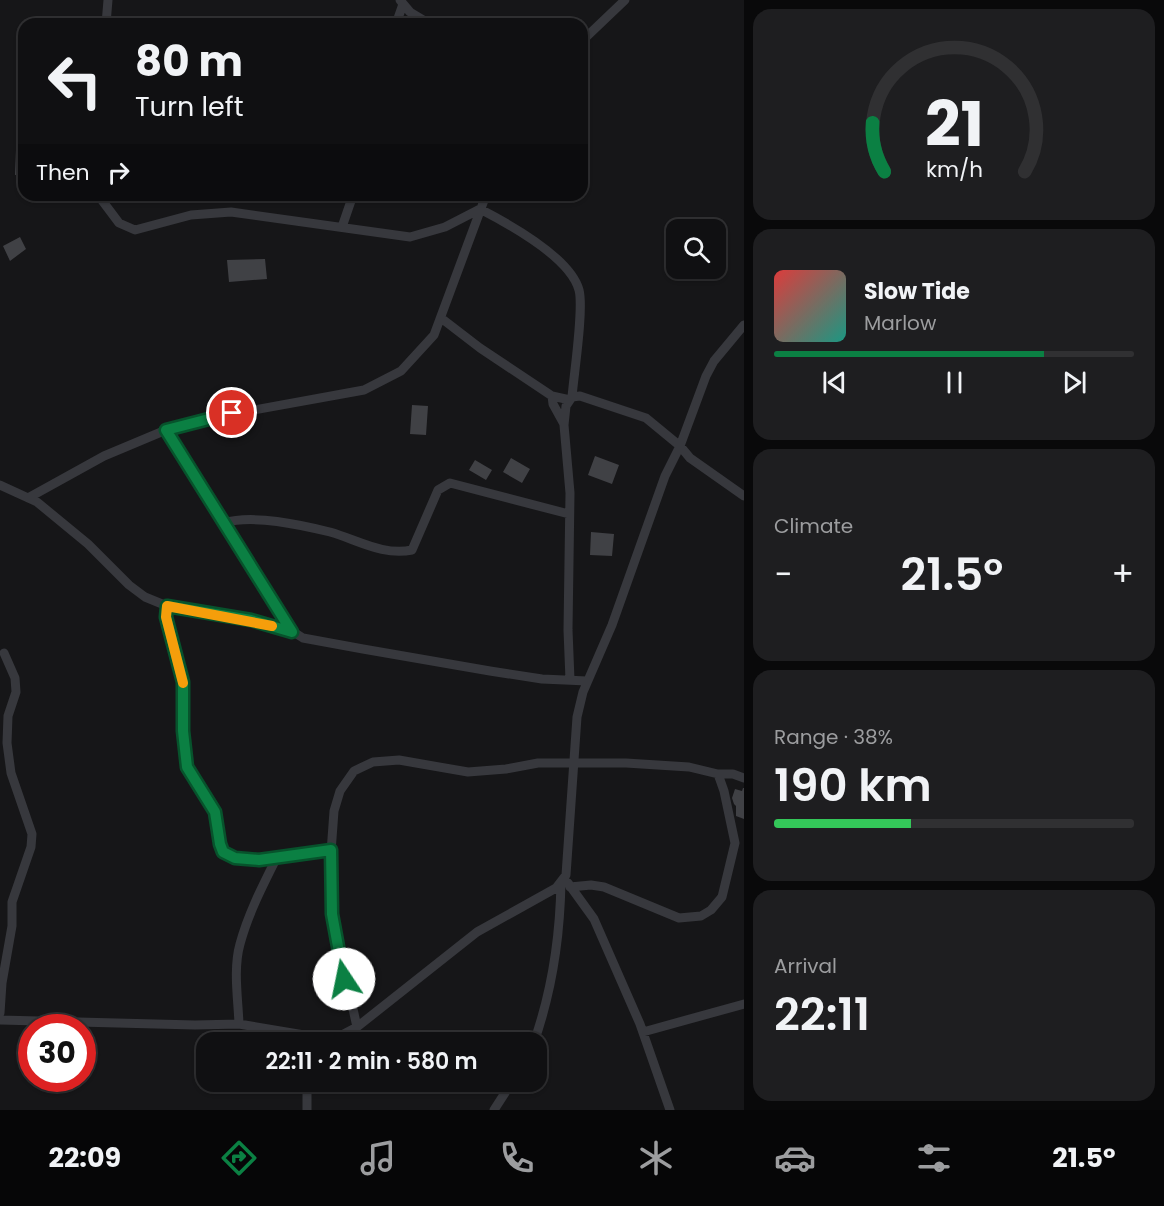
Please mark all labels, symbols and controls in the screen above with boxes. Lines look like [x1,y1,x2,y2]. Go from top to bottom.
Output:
text: 80 m [135,32,243,91]
icon: left [36,42,114,120]
text: 21 [924,80,984,168]
text: Turn left [135,88,244,125]
text: km/h [925,154,983,185]
icon: right [102,156,135,189]
text: Then [36,157,90,188]
map controls [666,219,726,279]
button: search [666,219,726,279]
text: Slow Tide [864,276,970,307]
text: Marlow [864,309,936,337]
icon: previous [818,366,851,399]
icon: pause [938,366,971,399]
icon: next [1058,366,1091,399]
pin [206,387,257,438]
icon: arrive [215,396,248,429]
text: Climate [774,512,853,540]
text: 21.5° [900,543,1003,606]
text: − [774,551,792,598]
text: + [1111,551,1134,598]
text: Range · 38% [774,723,893,751]
text: 190 km [774,754,932,817]
position arrow [312,947,376,1011]
text: Arrival [774,952,837,980]
text: 22:11 [774,983,870,1046]
speed limit sign: 30 [18,1014,96,1092]
text: 22:11 · 2 min · 580 m [265,1046,478,1077]
icon: directions [218,1137,260,1179]
icon: music [357,1137,399,1179]
icon: phone [496,1137,538,1179]
icon: climate [635,1137,677,1179]
icon: car [774,1137,816,1179]
icon: filters [913,1137,955,1179]
text: 22:09 [49,1139,121,1176]
text: 21.5° [1052,1139,1115,1176]

